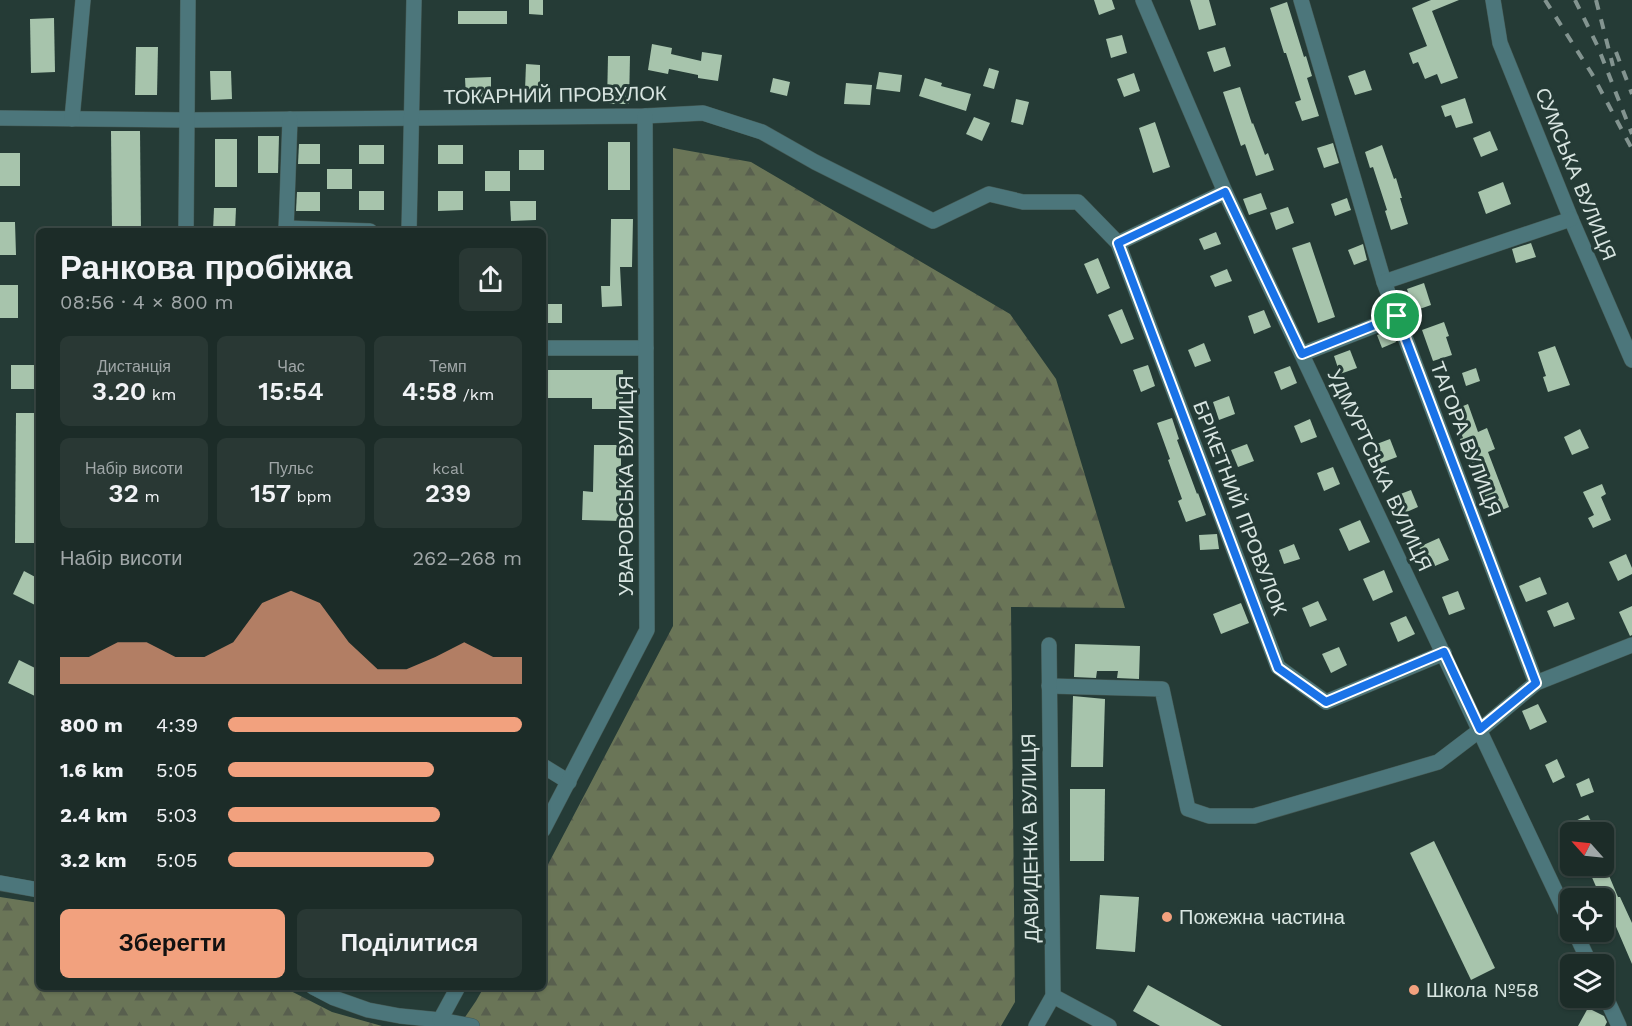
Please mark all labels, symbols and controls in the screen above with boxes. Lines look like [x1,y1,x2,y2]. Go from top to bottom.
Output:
street label: ТОКАРНИЙ ПРОВУЛОК [443,81,667,109]
street label: СУМСЬКА ВУЛИЦЯ [1530,84,1622,264]
text: Ранкова пробіжка [60,248,352,287]
button: share [459,248,522,311]
text: 08:56 · 4 × 800 m [60,290,234,314]
pin [1371,290,1422,341]
icon: arrive [1380,299,1413,332]
text: Дистанція [97,357,171,376]
text: Час [277,357,305,376]
text: Темп [429,357,467,376]
street label: ТАГОРА ВУЛИЦЯ [1425,358,1507,520]
street label: УДМУРТСЬКА ВУЛИЦЯ [1323,365,1437,575]
text: 3.20 [92,376,146,406]
text: 15:54 [258,376,324,406]
text: 4:58 [402,376,457,406]
street label: УВАРОВСЬКА ВУЛИЦЯ [614,376,638,596]
text: km [146,385,176,404]
text: /km [457,385,494,404]
street label: БРIКЕТНИЙ ПРОВУЛОК [1188,398,1292,619]
text: Набір висоти [85,459,183,478]
text: Пульс [269,459,313,478]
text: kcal [432,459,464,478]
text: 32 [108,478,139,508]
text: 157 [250,478,291,508]
text: 239 [425,478,471,508]
text: m [139,487,160,506]
text: bpm [291,487,332,506]
text: Набір висоти [60,546,182,570]
text: 262–268 m [412,546,522,570]
text: 800 m [60,713,123,737]
text: 4:39 [156,713,198,737]
street label: ДАВИДЕНКА ВУЛИЦЯ [1016,733,1044,943]
text: 1.6 km [60,758,124,782]
text: 5:05 [156,758,198,782]
text: 2.4 km [60,803,128,827]
text: 5:03 [156,803,197,827]
north arrow [1560,822,1614,876]
map controls [1560,822,1614,1008]
text: 3.2 km [60,848,127,872]
text: 5:05 [156,848,198,872]
button: locate [1560,888,1614,942]
place label: Пожежна частина [1179,905,1346,929]
button: Зберегти [60,909,285,978]
button: Поділитися [297,909,522,978]
marker: Пожежна частина [1160,910,1174,924]
button: layers [1560,954,1614,1008]
place label: Школа №58 [1426,978,1539,1002]
marker: Школа №58 [1407,983,1421,997]

